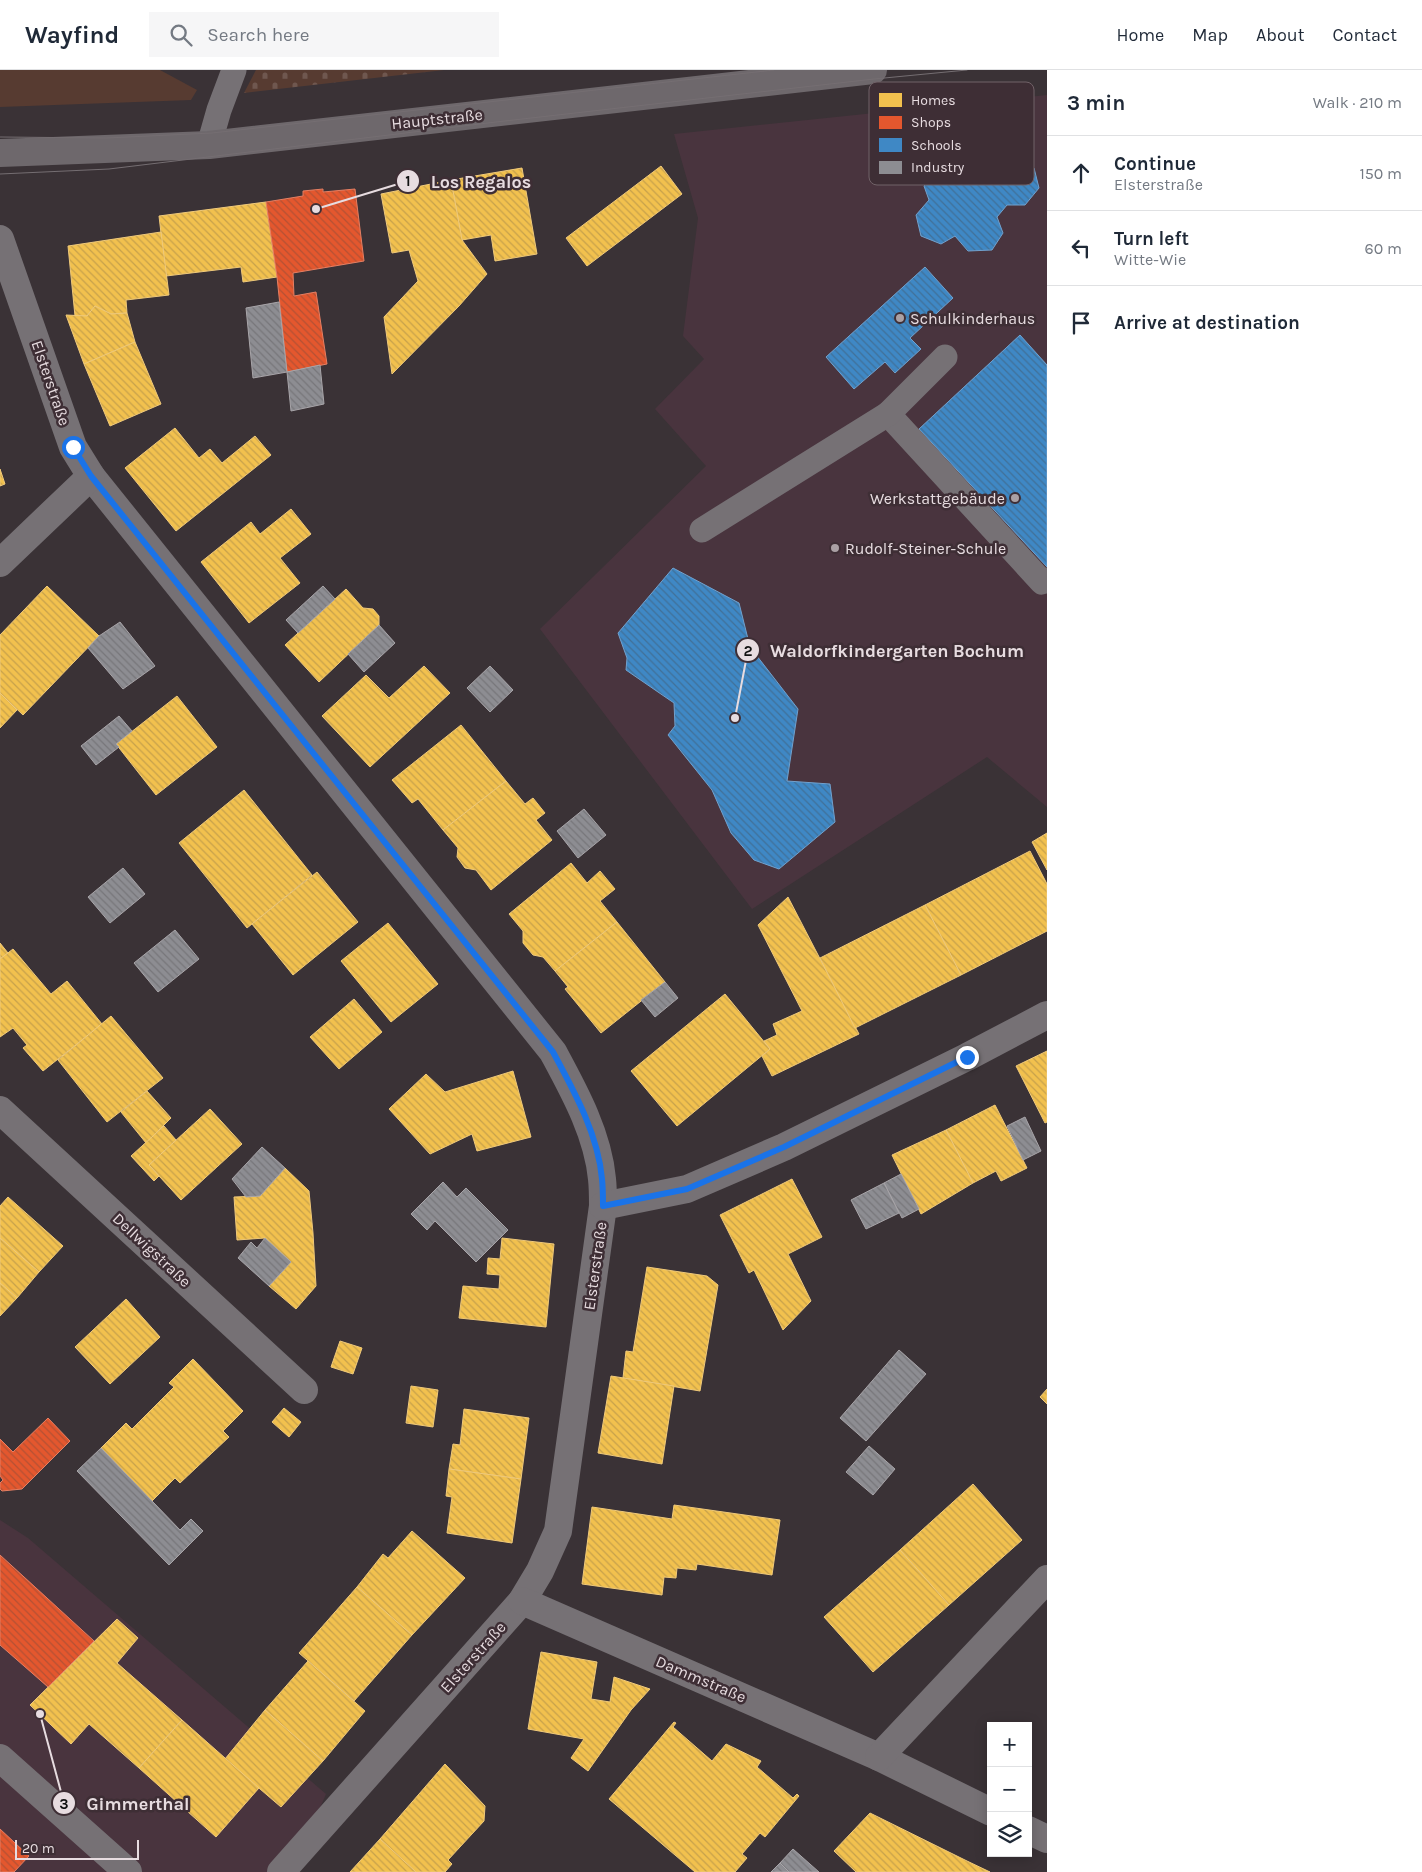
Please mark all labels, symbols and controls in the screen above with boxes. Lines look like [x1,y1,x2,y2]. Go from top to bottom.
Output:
search box [149,12,499,57]
text: Wayfind [25,21,119,49]
icon: search [167,21,195,49]
text: Search here [207,24,309,46]
text: Home [1116,24,1164,46]
text: Map [1192,24,1228,46]
text: About [1256,24,1305,46]
text: Contact [1333,24,1397,46]
legend [869,82,1034,185]
text: 3 min [1067,91,1125,115]
text: Homes [911,92,956,109]
text: Walk · 210 m [1313,93,1402,112]
street label: Hauptstraße [390,105,484,133]
text: Shops [911,114,951,131]
text: Schools [911,137,962,154]
text: Continue [1114,153,1196,175]
text: Industry [911,159,965,176]
icon: ahead [1067,159,1095,187]
text: 150 m [1359,164,1402,183]
callout: Los Regalos [396,165,541,198]
text: Los Regalos [431,171,531,193]
text: 1 [405,172,411,190]
text: Elsterstraße [1114,175,1203,194]
text: Turn left [1114,228,1189,250]
icon: left [1067,234,1095,262]
text: 60 m [1365,239,1402,258]
text: Witte-Wie [1114,250,1186,269]
place label: Schulkinderhaus [910,309,1035,328]
icon: arrive [1067,309,1095,337]
marker: Schulkinderhaus [894,312,906,324]
text: Arrive at destination [1114,312,1300,334]
street label: Elsterstraße [28,338,74,428]
route start [62,436,85,459]
place label: Werkstattgebäude [870,489,1005,508]
marker: Werkstattgebäude [1009,492,1021,504]
place label: Rudolf-Steiner-Schule [845,539,1006,558]
marker: Rudolf-Steiner-Schule [829,542,841,554]
callout: Waldorfkindergarten Bochum [735,634,1034,667]
text: Waldorfkindergarten Bochum [770,640,1024,662]
text: 2 [743,642,753,660]
route end [956,1046,979,1069]
street label: Dellwigstraße [109,1209,195,1291]
street label: Elsterstraße [579,1221,611,1311]
street label: Elsterstraße [436,1618,510,1696]
street label: Dammstraße [653,1651,749,1707]
map controls [987,1722,1032,1857]
button: + [987,1722,1032,1767]
button: − [987,1767,1032,1812]
callout: Gimmerthal [51,1787,199,1820]
text: Gimmerthal [86,1793,190,1815]
text: 3 [59,1795,69,1813]
button: layers [987,1812,1032,1857]
scale bar [15,1837,139,1860]
text: 20 m [22,1840,55,1857]

